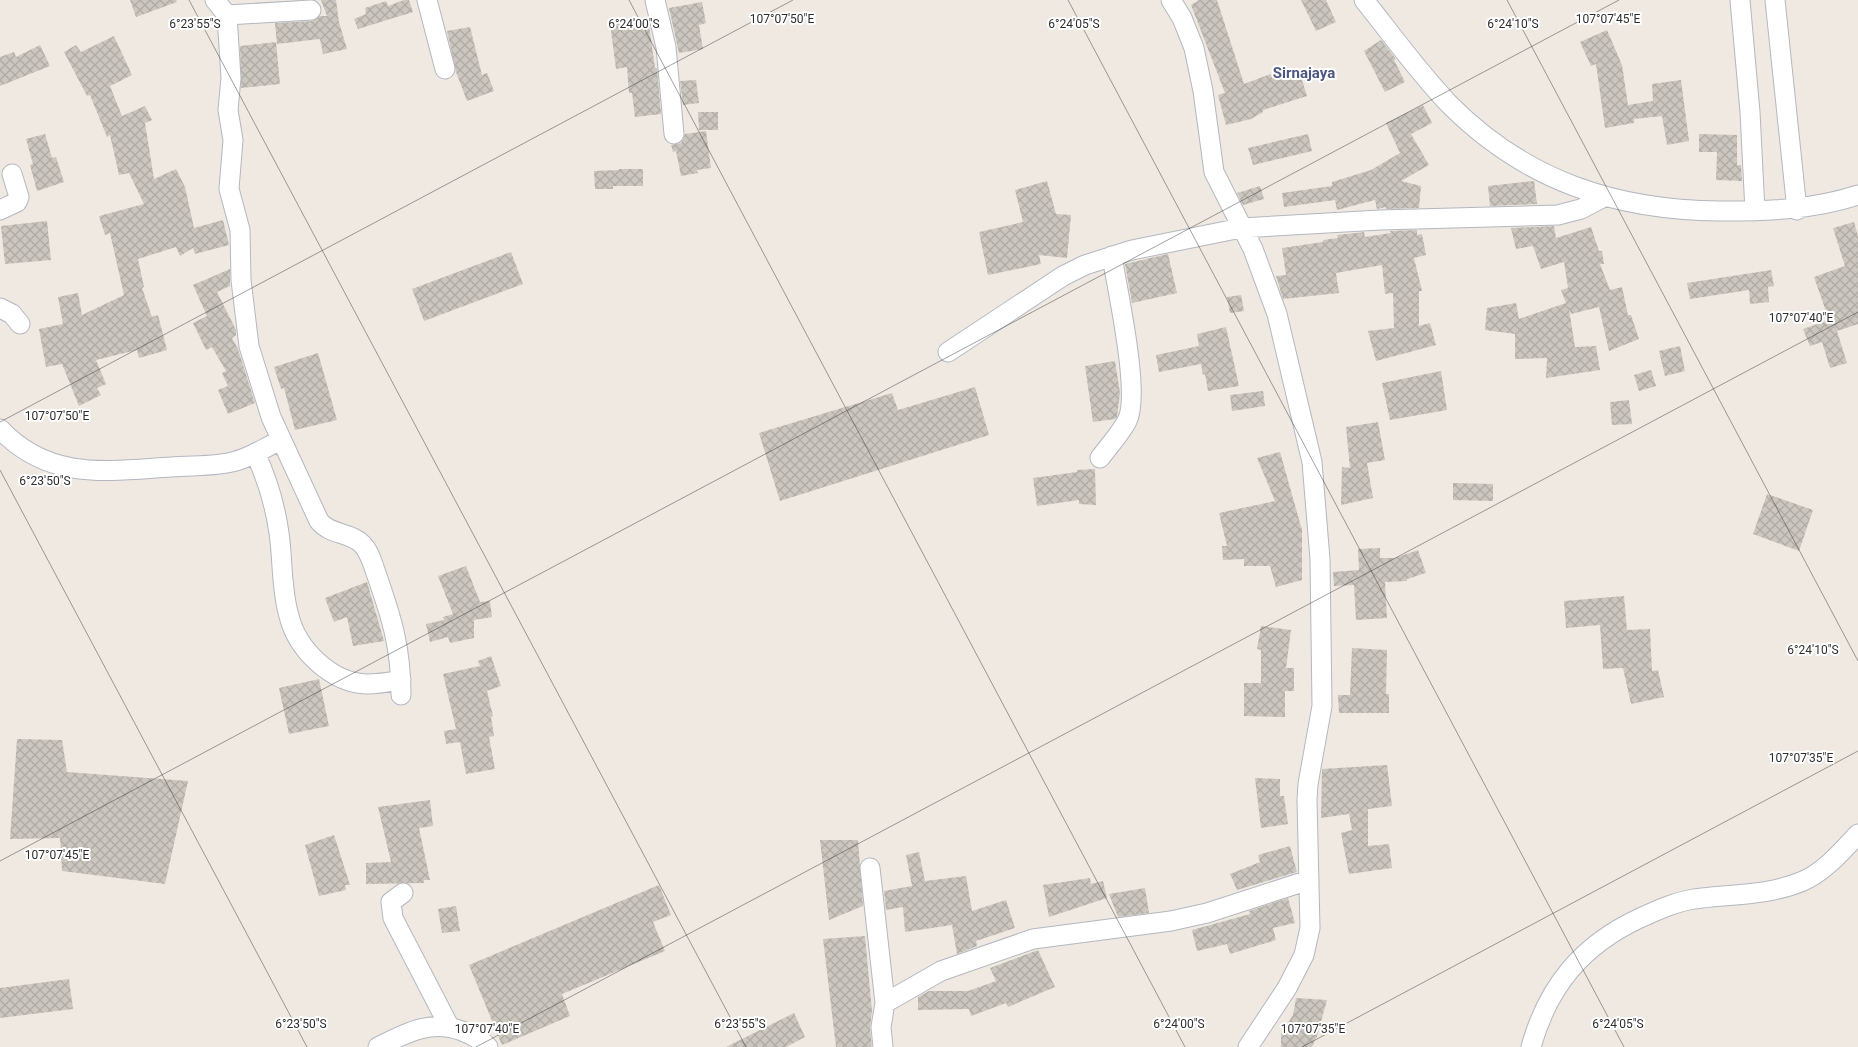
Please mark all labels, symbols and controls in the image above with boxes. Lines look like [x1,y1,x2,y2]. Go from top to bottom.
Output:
text: 107°07'50"E [750,12,814,26]
text: 107°07'45"E [1576,12,1640,26]
text: 6°23'55"S [169,17,221,31]
text: 6°24'00"S [608,17,660,31]
text: 6°24'05"S [1048,17,1100,31]
text: 6°24'10"S [1487,17,1539,31]
district label: Sirnajaya [1273,64,1335,82]
text: 107°07'40"E [1769,311,1833,325]
text: 107°07'50"E [25,409,89,423]
text: 6°23'50"S [19,474,71,488]
text: 6°24'10"S [1787,643,1839,657]
text: 107°07'35"E [1769,751,1833,765]
text: 107°07'45"E [25,848,89,862]
text: 6°23'50"S [275,1017,327,1031]
text: 6°23'55"S [714,1017,766,1031]
text: 6°24'00"S [1153,1017,1205,1031]
text: 6°24'05"S [1592,1017,1644,1031]
text: 107°07'40"E [455,1022,519,1036]
text: 107°07'35"E [1281,1022,1345,1036]

